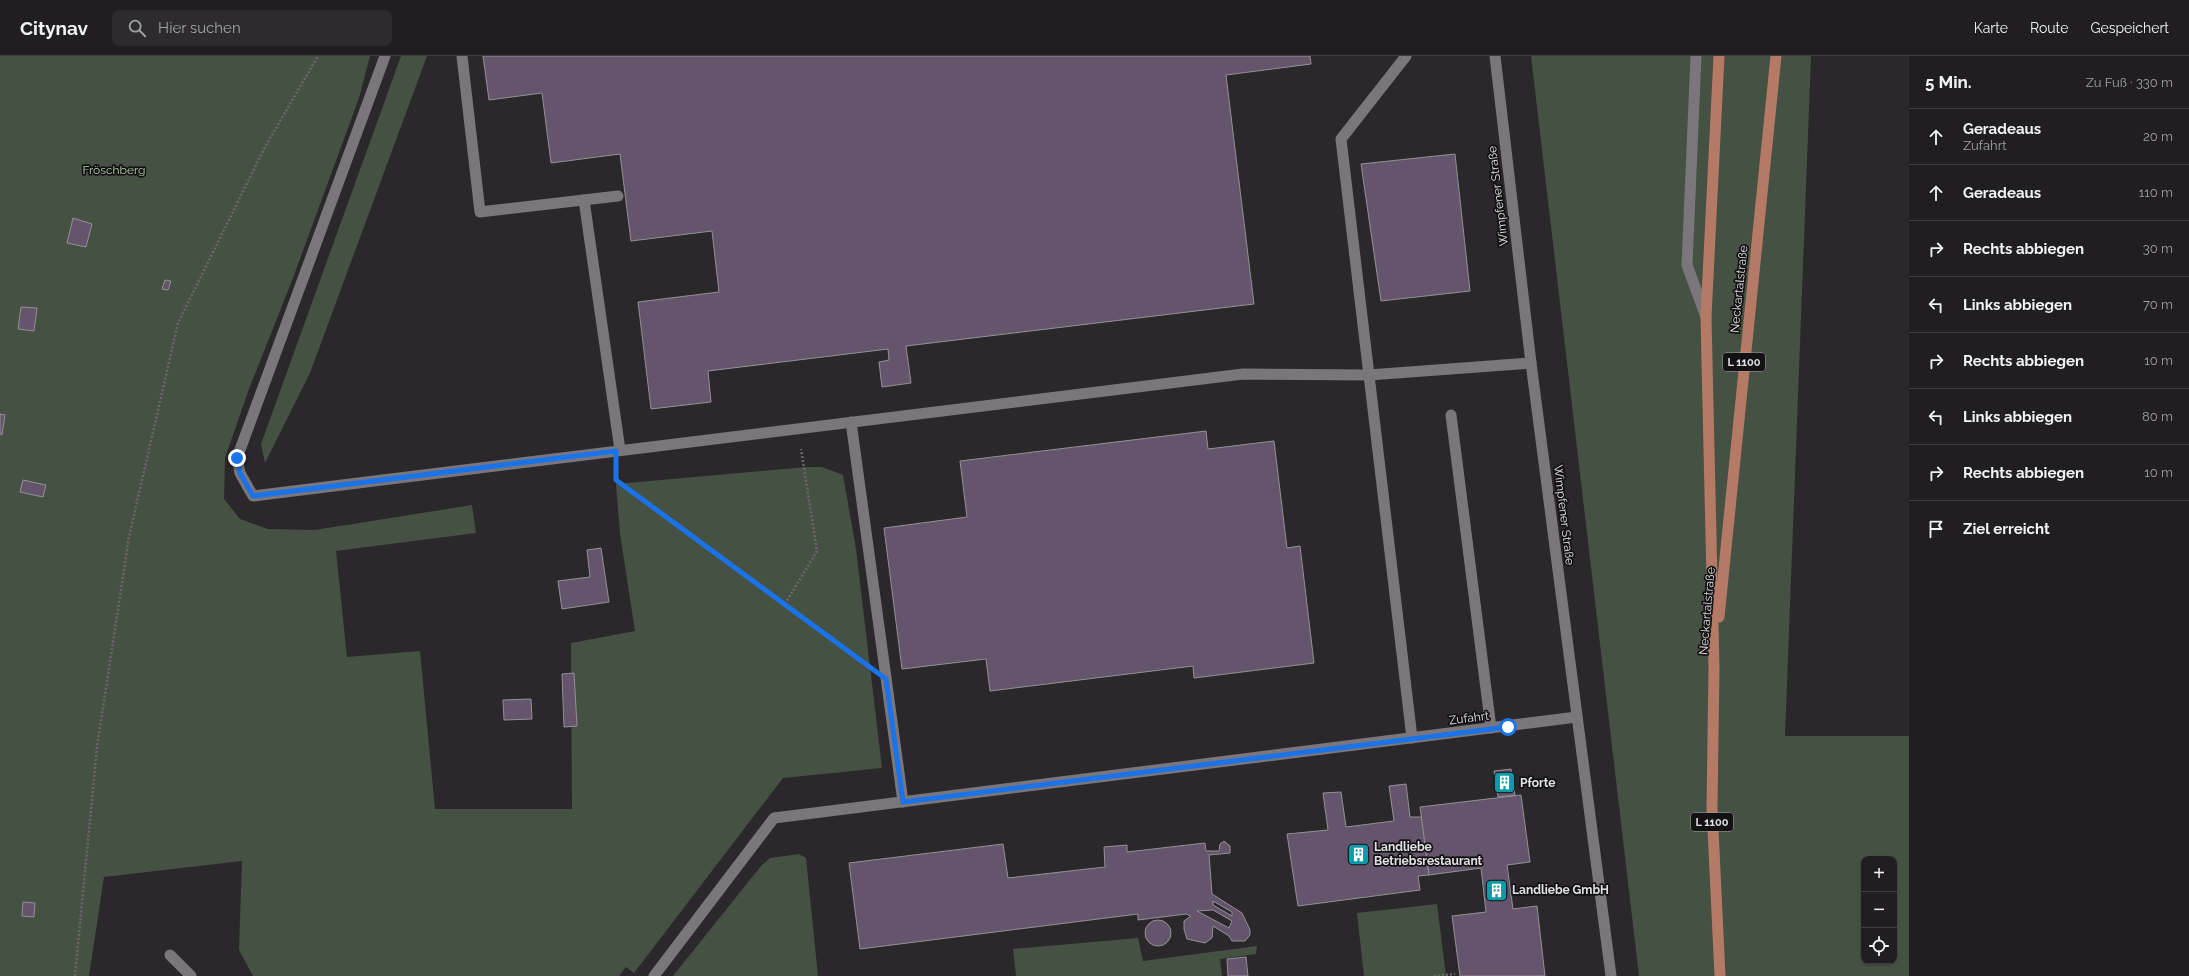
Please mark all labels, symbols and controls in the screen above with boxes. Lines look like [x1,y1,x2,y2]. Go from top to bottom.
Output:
search box [112,10,392,46]
text: Citynav [20,17,88,39]
icon: search [126,17,148,39]
text: Hier suchen [158,19,241,37]
text: Karte [1974,20,2008,36]
text: Route [2030,20,2068,36]
text: Gespeichert [2090,20,2169,36]
text: 5 Min. [1925,72,1972,92]
text: Zu Fuß · 330 m [2086,75,2173,90]
text: Geradeaus [1963,120,2041,138]
icon: ahead [1925,126,1947,148]
text: 20 m [2143,129,2173,144]
text: Zufahrt [1963,138,2007,153]
street label: Wimpfener Straße [1485,145,1511,247]
park label: Fröschberg [82,163,146,177]
icon: ahead [1925,182,1947,204]
text: Geradeaus [1963,184,2041,202]
text: 110 m [2139,185,2173,200]
icon: right [1925,238,1947,260]
text: Rechts abbiegen [1963,240,2084,258]
text: 30 m [2143,241,2173,256]
street label: Neckartalstraße [1727,245,1751,333]
icon: left [1925,294,1947,316]
text: Links abbiegen [1963,296,2072,314]
text: 70 m [2143,297,2173,312]
icon: right [1925,350,1947,372]
text: Rechts abbiegen [1963,352,2084,370]
road number: L 1100 [1723,353,1765,371]
text: 10 m [2144,353,2173,368]
icon: left [1925,406,1947,428]
text: Links abbiegen [1963,408,2072,426]
text: 80 m [2142,409,2173,424]
route end [228,449,246,467]
icon: right [1925,462,1947,484]
street label: Wimpfener Straße [1551,464,1577,566]
text: Rechts abbiegen [1963,464,2084,482]
text: 10 m [2144,465,2173,480]
icon: arrive [1925,518,1947,540]
text: Ziel erreicht [1963,520,2050,538]
street label: Neckartalstraße [1696,567,1718,655]
street label: Zufahrt [1448,709,1490,727]
route start [1499,718,1517,736]
building icon: Pforte [1492,770,1518,796]
place label: Pforte [1520,776,1555,790]
road number: L 1100 [1691,813,1733,831]
place label: Landliebe Betriebsrestaurant [1374,840,1483,868]
building icon: Landliebe Betriebsrestaurant [1345,841,1371,867]
map controls [1861,856,1897,964]
button: + [1861,856,1897,892]
building icon: Landliebe GmbH [1484,877,1510,903]
place label: Landliebe GmbH [1512,883,1609,897]
button: − [1861,892,1897,928]
button: locate [1861,928,1897,964]

